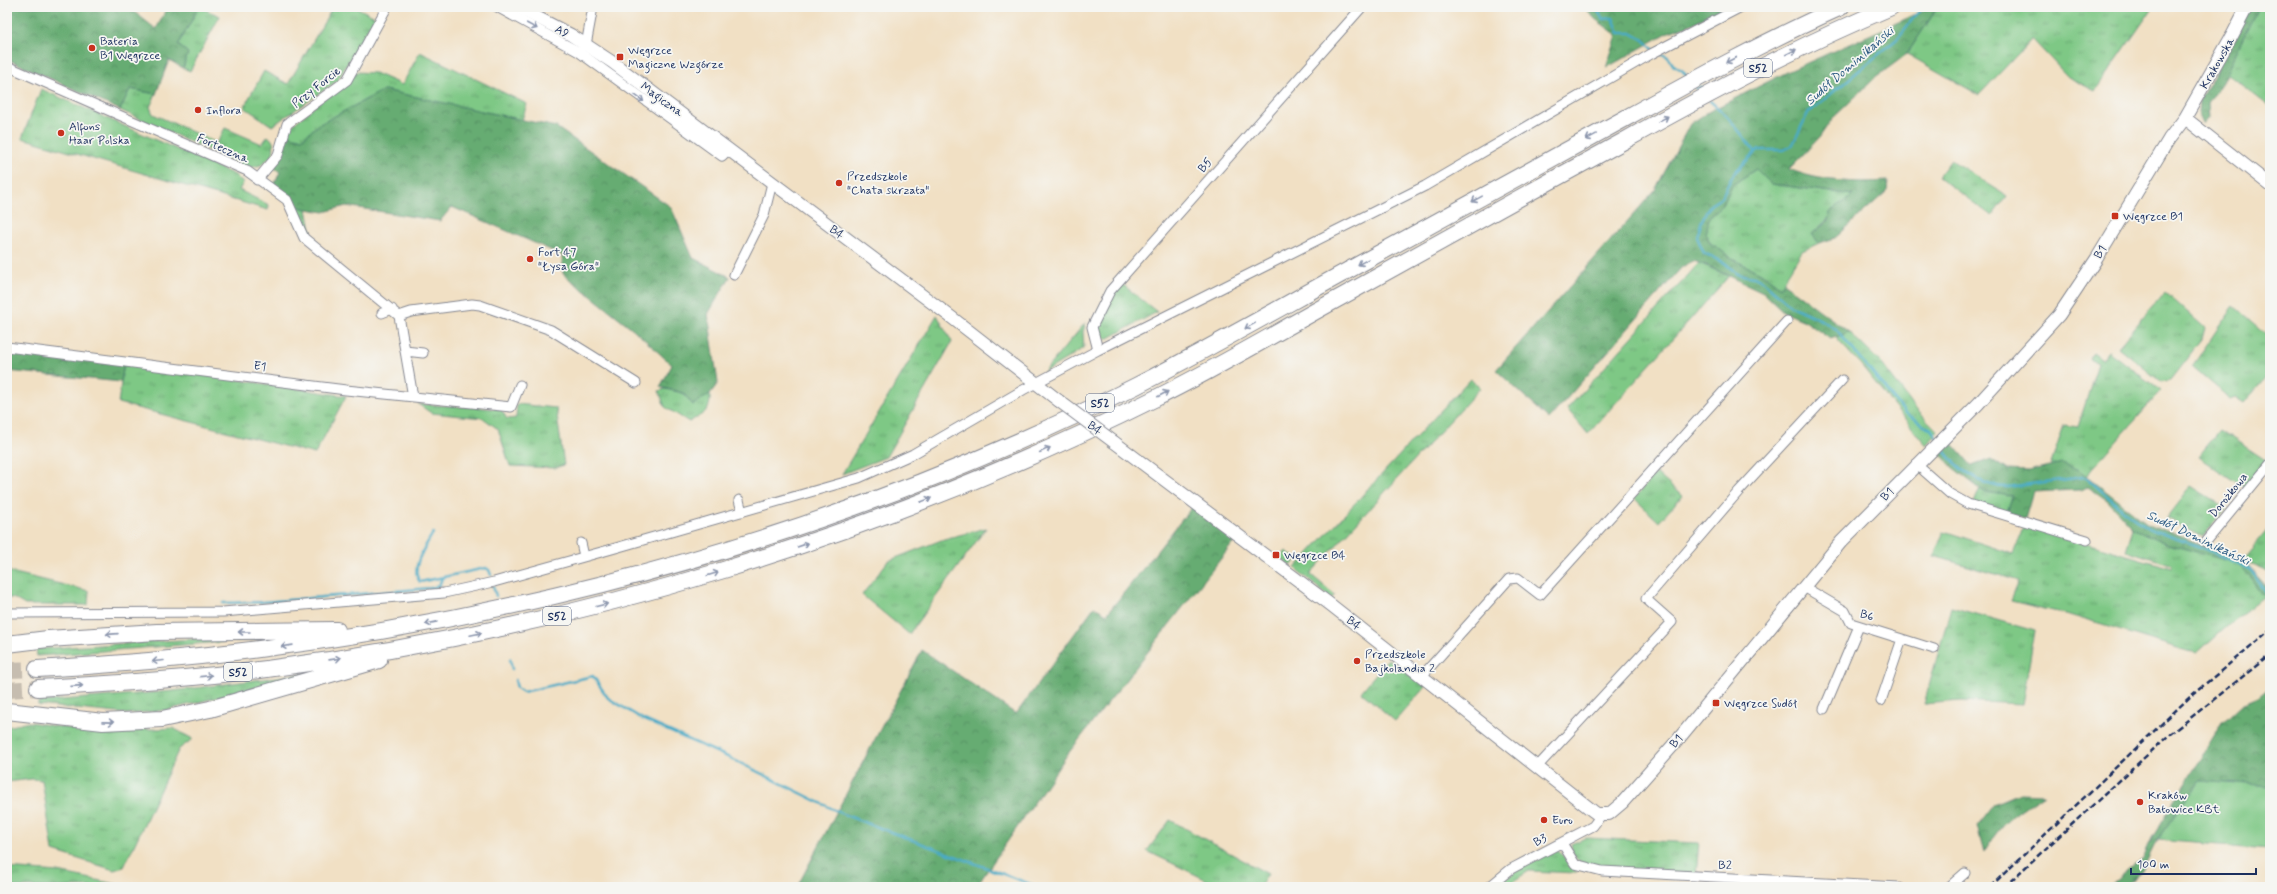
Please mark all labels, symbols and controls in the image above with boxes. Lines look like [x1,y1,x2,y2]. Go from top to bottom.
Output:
one-way arrow [525,22,537,30]
street label: A9 [552,22,571,42]
water label: Sudół Dominikański [1802,22,1899,109]
place label: Bateria B1 Węgrzce [100,34,160,64]
street label: Krakowska [2197,34,2239,92]
marker: Bateria B1 Węgrzce [87,43,97,53]
place label: Węgrzce Magiczne Wzgórze [628,43,724,74]
one-way arrow [1784,48,1796,55]
marker: Węgrzce Magiczne Wzgórze [615,52,625,62]
one-way arrow [1725,57,1737,65]
road number: S52 [1744,59,1772,77]
street label: Przy Forcie [289,64,345,112]
street label: Magiczna [636,79,687,122]
one-way arrow [634,93,645,102]
place label: Inflora [206,103,241,119]
marker: Inflora [193,105,203,115]
one-way arrow [1657,115,1669,122]
place label: Alfons Haar Polska [69,119,130,149]
marker: Alfons Haar Polska [56,128,66,138]
street label: Forteczna [194,130,252,168]
one-way arrow [1585,133,1597,141]
street label: B5 [1195,155,1217,177]
place label: Przedszkole "Chata skrzata" [847,169,929,199]
marker: Przedszkole "Chata skrzata" [834,178,844,188]
one-way arrow [1471,196,1483,203]
place label: Węgrzce B1 [2123,209,2183,225]
marker: Węgrzce B1 [2110,211,2120,221]
street label: B4 [826,222,847,244]
street label: B1 [2091,243,2111,262]
place label: Fort 47 "Łysa Góra" [538,245,599,275]
marker: Fort 47 "Łysa Góra" [525,254,535,264]
one-way arrow [1357,259,1369,266]
one-way arrow [1244,323,1256,330]
street label: E1 [253,358,267,376]
one-way arrow [1157,390,1169,398]
road number: S52 [1086,394,1114,412]
street label: B4 [1084,418,1105,440]
one-way arrow [1039,446,1051,453]
street label: Dorożkowa [2206,470,2252,521]
street label: B1 [1877,484,1898,505]
one-way arrow [919,496,931,504]
water label: Sudół Dominikański [2144,507,2254,570]
one-way arrow [797,541,810,548]
place label: Węgrzce B4 [1284,548,1346,564]
marker: Węgrzce B4 [1271,550,1281,560]
one-way arrow [706,570,719,577]
one-way arrow [595,601,608,608]
street label: B6 [1858,606,1876,626]
road number: S52 [543,607,571,625]
street label: B4 [1343,613,1364,635]
one-way arrow [425,619,438,627]
one-way arrow [238,628,251,636]
one-way arrow [469,629,482,637]
one-way arrow [106,631,119,638]
one-way arrow [281,643,294,650]
place label: Przedszkole Bajkolandia 2 [1365,647,1435,677]
one-way arrow [328,655,341,663]
marker: Przedszkole Bajkolandia 2 [1352,656,1362,666]
one-way arrow [152,657,165,664]
road number: S52 [224,663,252,681]
one-way arrow [199,672,212,680]
one-way arrow [70,682,83,690]
place label: Węgrzce Sudół [1724,696,1798,712]
marker: Węgrzce Sudół [1711,698,1721,708]
one-way arrow [101,718,114,726]
street label: B1 [1666,732,1687,752]
place label: Kraków Batowice KBt [2148,788,2219,818]
marker: Kraków Batowice KBt [2135,797,2145,807]
place label: Euro [1552,813,1573,829]
marker: Euro [1539,815,1549,825]
street label: B3 [1531,831,1550,851]
scale bar [2131,850,2256,876]
text: 100 m [2137,857,2169,873]
street label: B2 [1718,858,1732,874]

